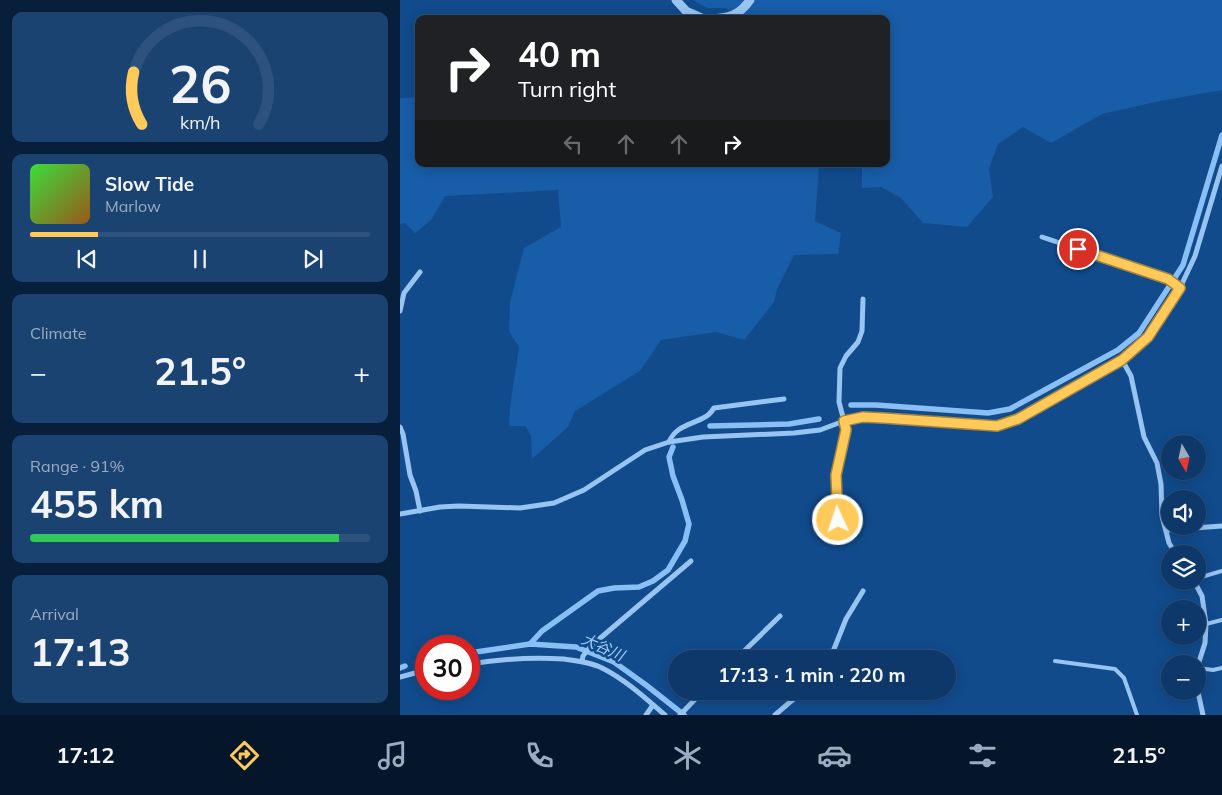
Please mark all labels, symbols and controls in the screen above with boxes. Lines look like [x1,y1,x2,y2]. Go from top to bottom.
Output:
text: 40 m [518,32,601,76]
icon: right [435,35,500,100]
text: 26 [169,51,231,116]
text: Turn right [518,75,616,103]
text: km/h [180,111,220,133]
icon: left [559,130,587,158]
icon: ahead [612,130,640,158]
icon: ahead [665,130,693,158]
icon: right [718,130,746,158]
text: Slow Tide [105,172,194,196]
text: Marlow [105,196,161,216]
pin [1057,228,1099,270]
icon: arrive [1064,235,1092,263]
icon: previous [73,245,101,273]
icon: pause [186,245,214,273]
icon: next [299,245,327,273]
text: Climate [30,323,86,343]
text: 21.5° [154,347,246,395]
text: − [30,355,47,390]
text: + [353,355,370,390]
north arrow [1161,435,1206,480]
map controls [1161,435,1206,700]
text: Range · 91% [30,456,125,476]
text: 455 km [30,480,164,528]
button: sound [1161,490,1206,535]
position arrow [811,493,863,545]
button: layers [1161,545,1206,590]
button: + [1161,600,1206,645]
text: Arrival [30,604,79,624]
text: 17:13 [30,628,131,676]
water label: 大谷川 [579,629,629,666]
speed limit sign: 30 [415,635,480,700]
button: − [1161,655,1206,700]
text: 17:13 · 1 min · 220 m [718,663,906,687]
icon: directions [227,738,262,773]
icon: music [375,738,410,773]
icon: phone [522,738,557,773]
icon: climate [670,738,705,773]
icon: car [817,738,852,773]
icon: filters [965,738,1000,773]
text: 17:12 [56,741,115,769]
text: 21.5° [1112,741,1166,769]

